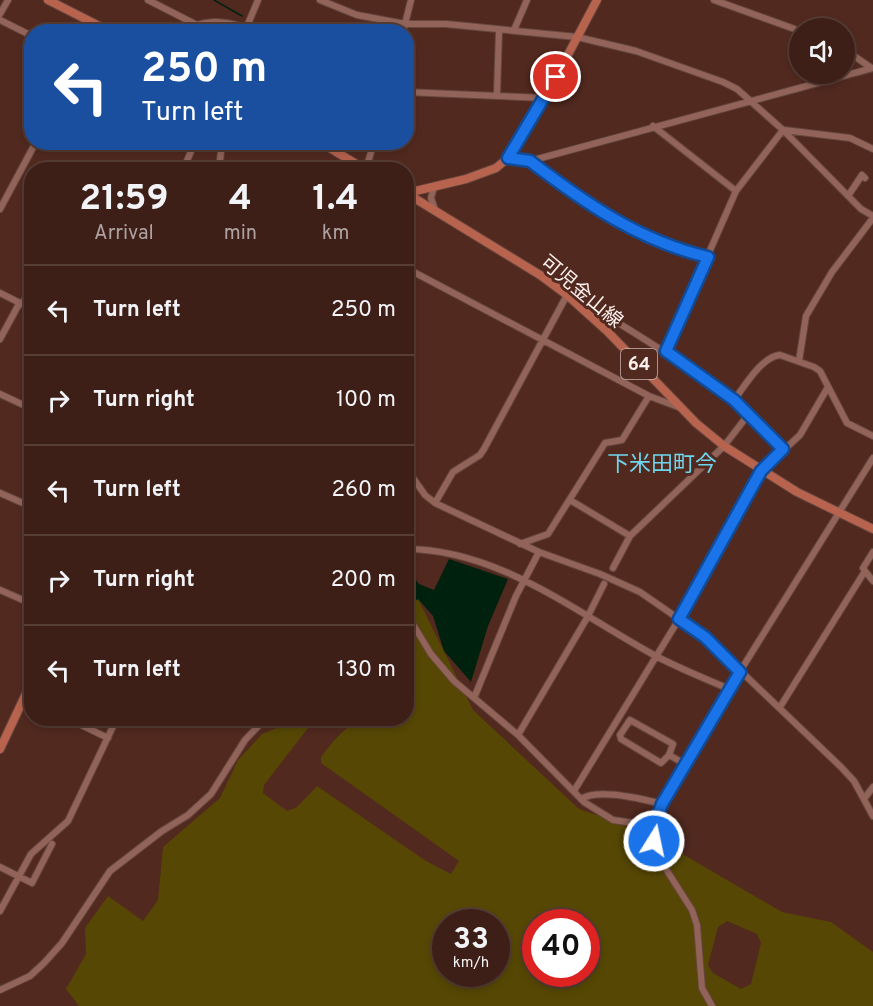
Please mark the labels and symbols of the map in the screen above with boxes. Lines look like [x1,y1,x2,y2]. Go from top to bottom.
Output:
pin [530,51,581,102]
street label: 可児金山線 [534,250,627,335]
road number: 64 [621,349,657,379]
district label: 下米田町今 [607,452,717,479]
position arrow [622,809,686,873]
speed limit sign: 40 [522,909,600,987]

